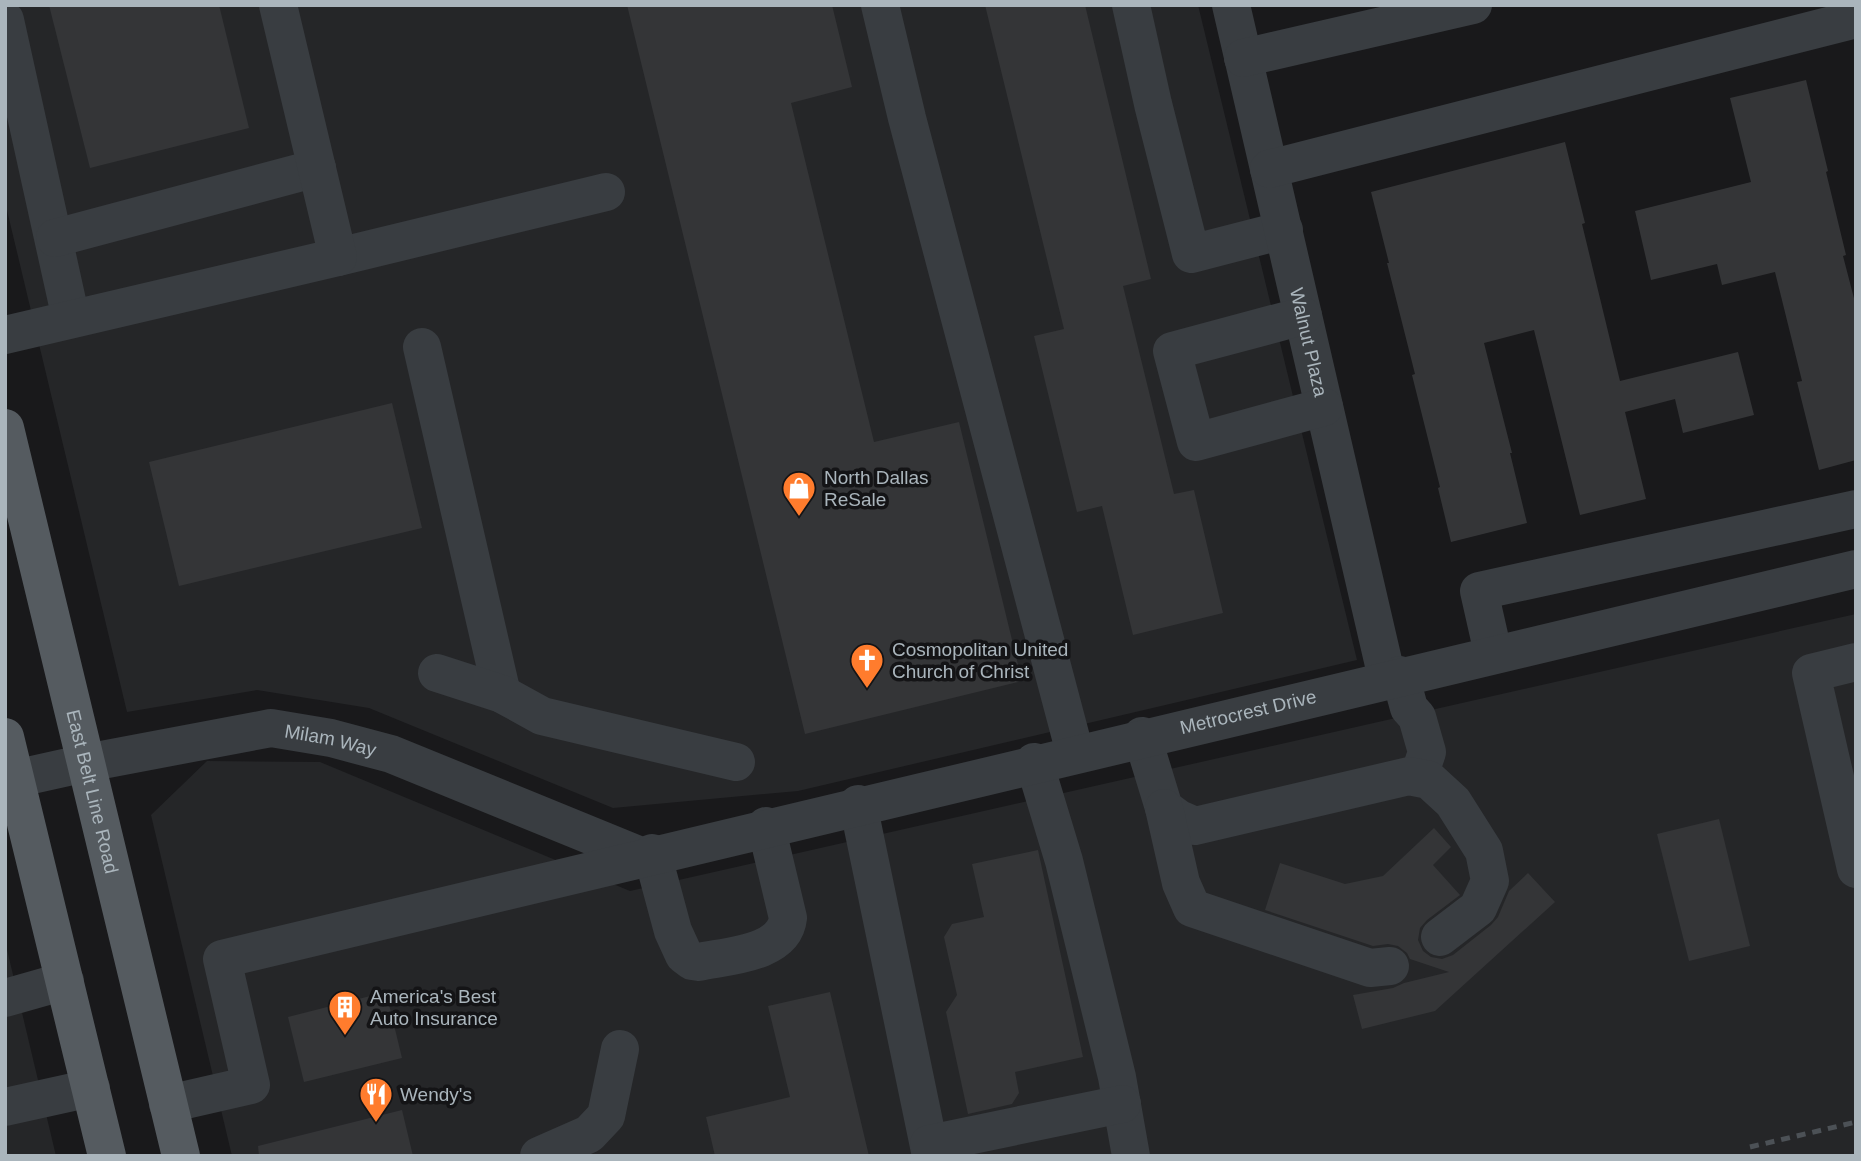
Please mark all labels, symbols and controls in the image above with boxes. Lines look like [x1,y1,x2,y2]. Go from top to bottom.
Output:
street label: Walnut Plaza [1286,286,1332,399]
place label: North Dallas ReSale [824,467,929,510]
shop icon: North Dallas ReSale [780,469,818,518]
place label: Cosmopolitan United Church of Christ [892,639,1068,682]
church icon: Cosmopolitan United Church of Christ [848,641,886,690]
street label: Metrocrest Drive [1178,686,1318,738]
street label: East Belt Line Road [62,707,122,876]
street label: Milam Way [283,720,379,761]
place label: America's Best Auto Insurance [370,986,498,1029]
building icon: America's Best Auto Insurance [326,988,364,1037]
restaurant icon: Wendy's [357,1075,395,1124]
place label: Wendy's [400,1084,472,1105]

